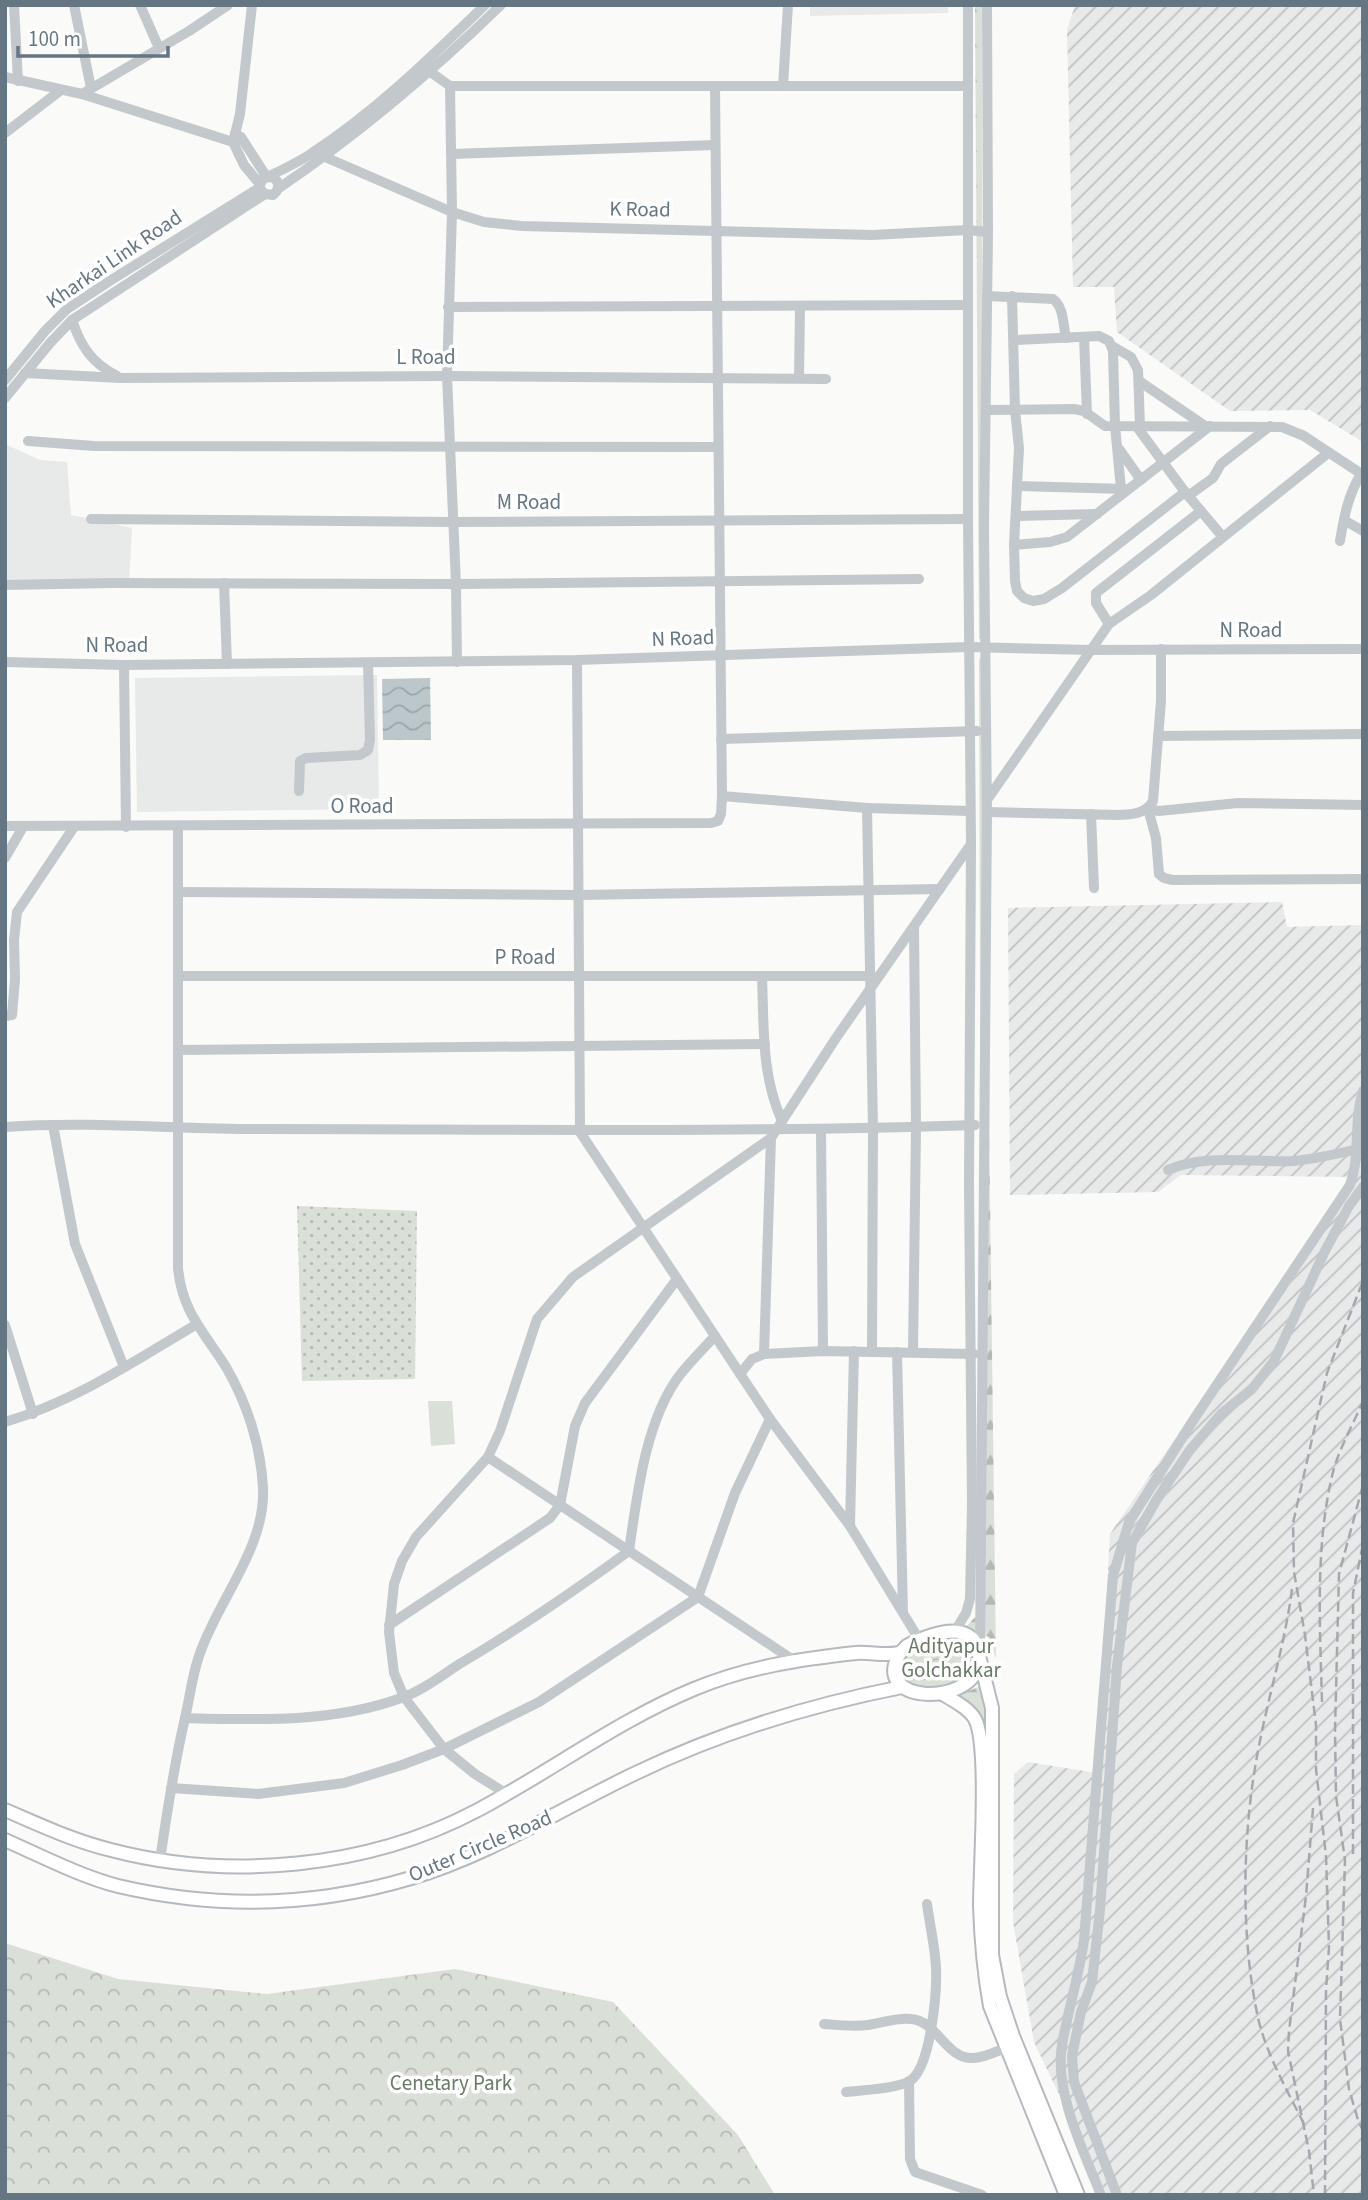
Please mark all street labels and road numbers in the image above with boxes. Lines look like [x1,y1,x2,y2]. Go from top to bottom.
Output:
street label: K Road [609,193,671,225]
street label: Kharkai Link Road [40,202,188,316]
street label: L Road [396,342,456,372]
street label: M Road [497,487,561,517]
street label: N Road [1220,615,1282,645]
street label: N Road [651,622,715,654]
street label: N Road [86,630,148,660]
street label: O Road [330,791,394,821]
street label: P Road [494,942,556,972]
street label: Outer Circle Road [404,1802,556,1890]

